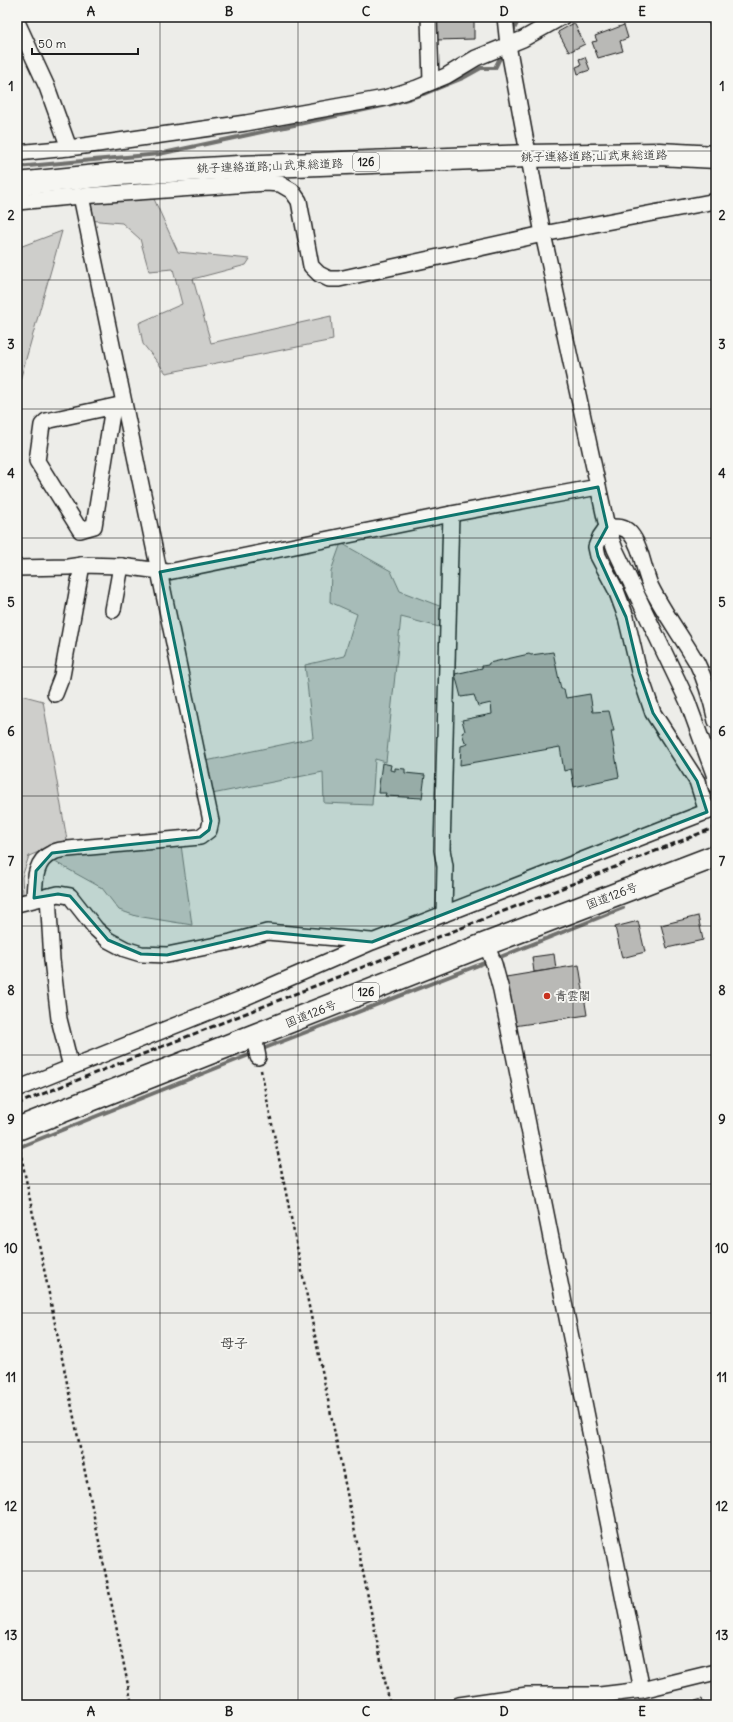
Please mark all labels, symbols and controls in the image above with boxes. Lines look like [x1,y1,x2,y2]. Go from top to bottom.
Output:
text: A [87,3,96,20]
text: B [225,3,234,20]
text: C [362,3,371,20]
text: D [499,3,509,20]
text: E [638,3,646,20]
scale bar [32,30,138,56]
text: 50 m [38,36,67,51]
text: 1 [8,78,14,95]
text: 1 [719,78,725,95]
street label: 銚子連絡道路;山武東総道路 [520,147,668,164]
road number: 126 [353,153,379,171]
street label: 銚子連絡道路;山武東総道路 [196,155,344,176]
text: 2 [7,207,15,224]
text: 2 [718,207,726,224]
text: 3 [7,336,15,353]
text: 3 [718,336,726,353]
text: 4 [7,465,15,482]
text: 4 [718,465,726,482]
text: 5 [7,594,15,611]
text: 5 [718,594,726,611]
text: 6 [7,723,15,740]
text: 6 [718,723,726,740]
text: 7 [8,853,15,870]
text: 7 [719,853,726,870]
street label: 国道126号 [584,879,640,912]
text: 8 [7,982,15,999]
text: 8 [718,982,726,999]
road number: 126 [353,983,379,1001]
place label: 青雲閣 [555,988,591,1003]
marker: 青雲閣 [542,991,552,1001]
street label: 国道126号 [283,996,339,1031]
text: 9 [7,1111,15,1128]
text: 9 [718,1111,726,1128]
text: 10 [4,1240,18,1257]
text: 10 [715,1240,729,1257]
district label: 母子 [220,1334,248,1352]
text: 11 [6,1369,16,1386]
text: 11 [717,1369,727,1386]
text: 12 [5,1498,17,1515]
text: 12 [716,1498,728,1515]
text: 13 [5,1627,17,1644]
text: 13 [716,1627,728,1644]
text: A [87,1703,96,1720]
text: B [225,1703,234,1720]
text: C [362,1703,371,1720]
text: D [499,1703,509,1720]
text: E [638,1703,646,1720]

